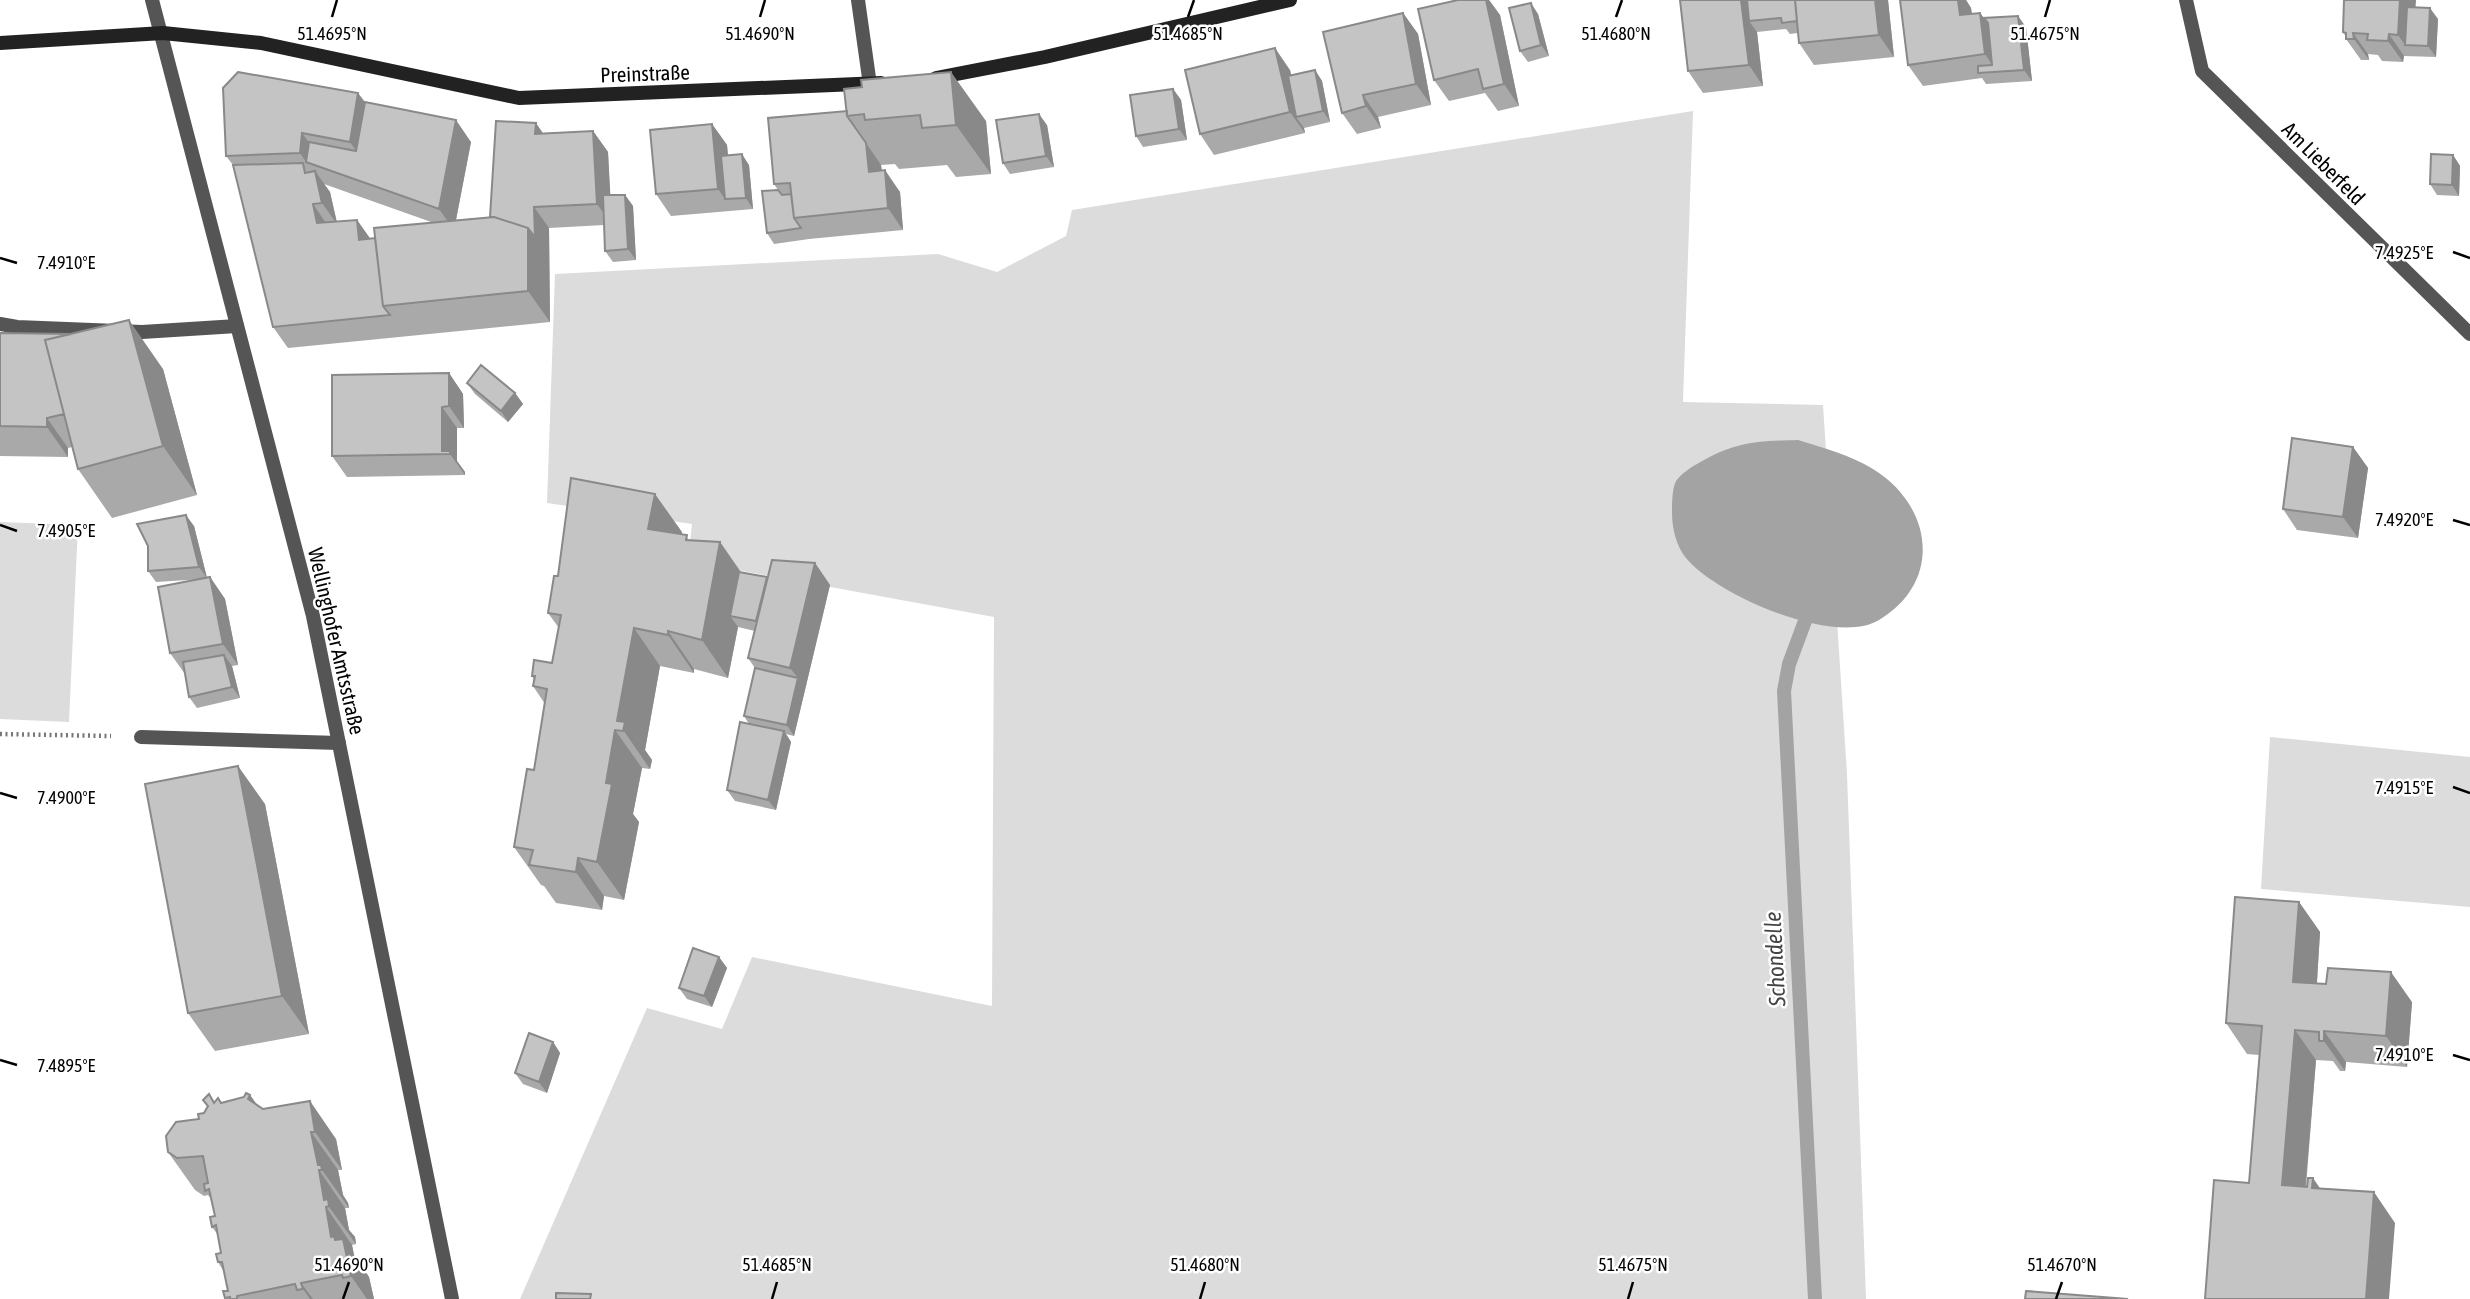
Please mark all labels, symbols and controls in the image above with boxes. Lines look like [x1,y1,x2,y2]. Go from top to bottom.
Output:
text: 51.4695°N [297,23,367,44]
text: 51.4690°N [725,23,795,44]
text: 51.4685°N [1153,23,1223,44]
text: 51.4680°N [1581,23,1651,44]
text: 51.4675°N [2010,23,2080,44]
street label: Preinstraße [600,59,690,87]
street label: Am Lieberfeld [2278,117,2370,209]
text: 7.4925°E [2375,242,2433,263]
text: 7.4910°E [37,252,95,273]
text: 7.4920°E [2375,509,2433,530]
text: 7.4905°E [37,520,95,541]
street label: Wellinghofer Amtsstraße [304,545,370,737]
text: 7.4915°E [2375,777,2433,798]
text: 7.4900°E [37,787,95,808]
water label: Schondelle [1760,911,1791,1008]
text: 7.4910°E [2375,1044,2433,1065]
text: 7.4895°E [37,1055,95,1076]
text: 51.4690°N [314,1254,384,1275]
text: 51.4685°N [742,1254,812,1275]
text: 51.4680°N [1170,1254,1240,1275]
text: 51.4675°N [1598,1254,1668,1275]
text: 51.4670°N [2027,1254,2097,1275]

